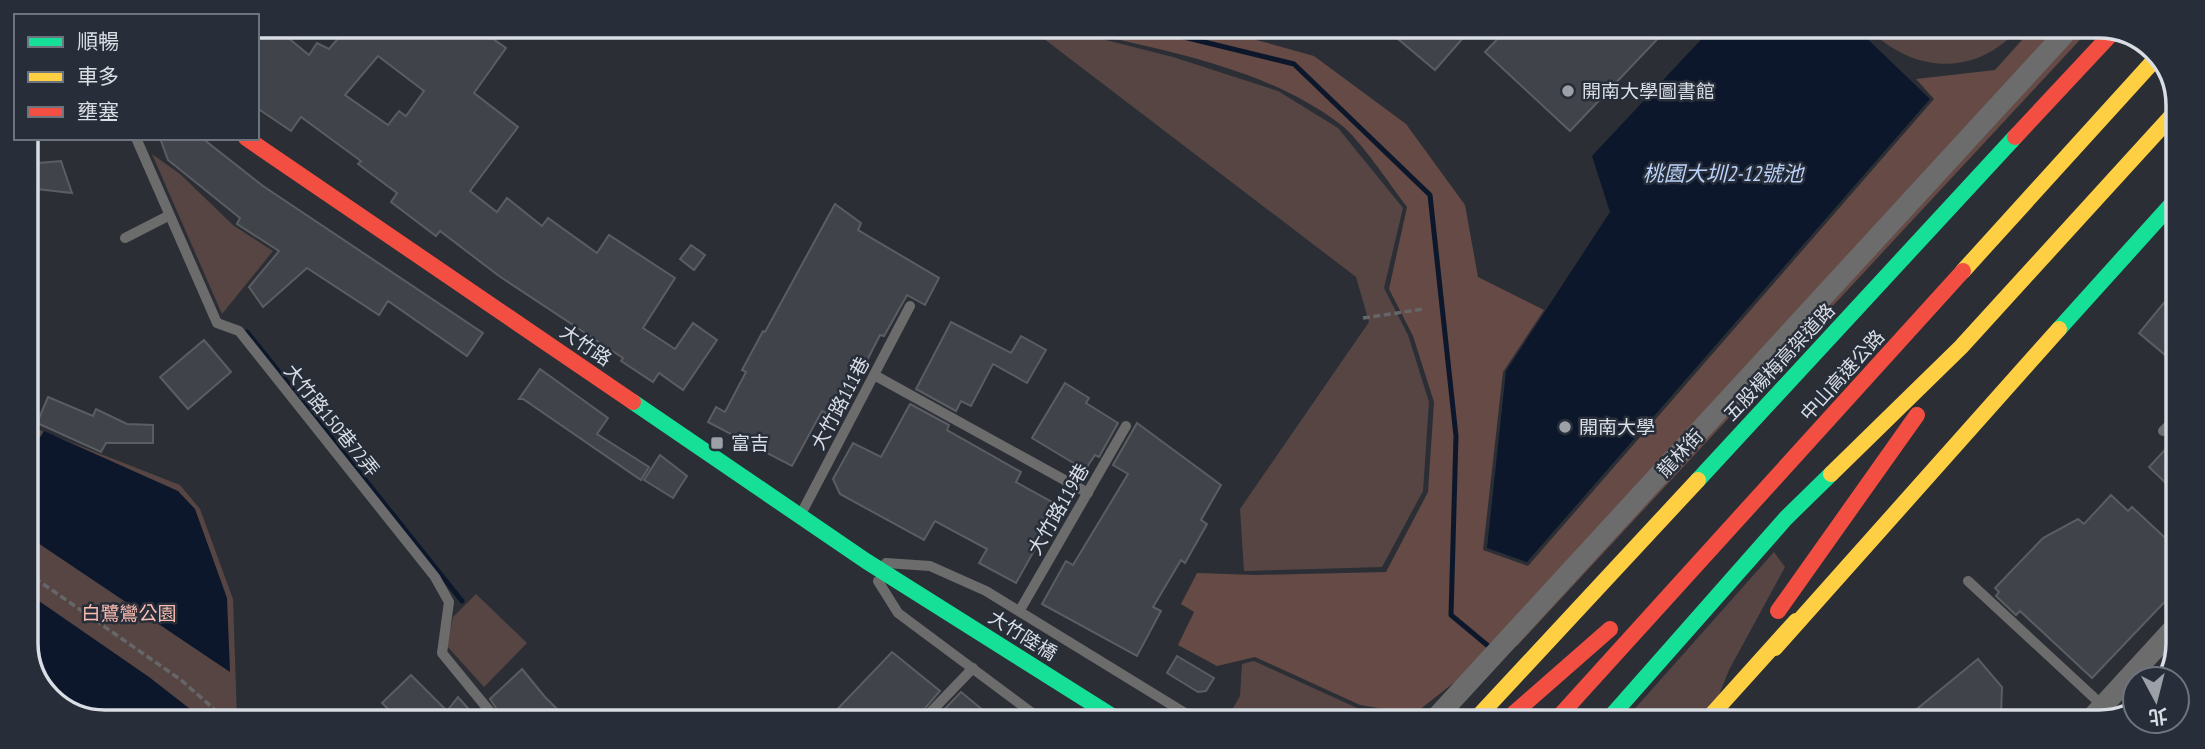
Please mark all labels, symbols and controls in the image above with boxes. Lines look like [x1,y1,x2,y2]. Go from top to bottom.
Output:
legend [14,14,259,140]
text: 順暢 [77,28,119,55]
text: 車多 [77,63,119,90]
place label: 開南大學圖書館 [1582,79,1715,103]
marker: 開南大學圖書館 [1560,83,1576,99]
text: 壅塞 [77,98,119,125]
water label: 桃園大圳2-12號池 [1643,160,1805,187]
street label: 五股楊梅高架道路 [1718,298,1840,426]
street label: 大竹路 [556,319,616,371]
street label: 中山高速公路 [1795,325,1889,425]
street label: 大竹路111巷 [806,352,874,454]
street label: 大竹路150巷72弄 [279,359,385,481]
place label: 開南大學 [1579,415,1655,439]
marker: 開南大學 [1557,419,1573,435]
street label: 龍林街 [1652,424,1708,482]
place label: 富吉 [731,431,769,455]
marker: 富吉 [709,435,725,451]
street label: 大竹路119巷 [1022,459,1094,559]
park label: 白鷺鸞公園 [81,601,177,625]
street label: 大竹陸橋 [984,605,1062,665]
north arrow [2121,665,2191,735]
text: 北 [2147,704,2169,730]

